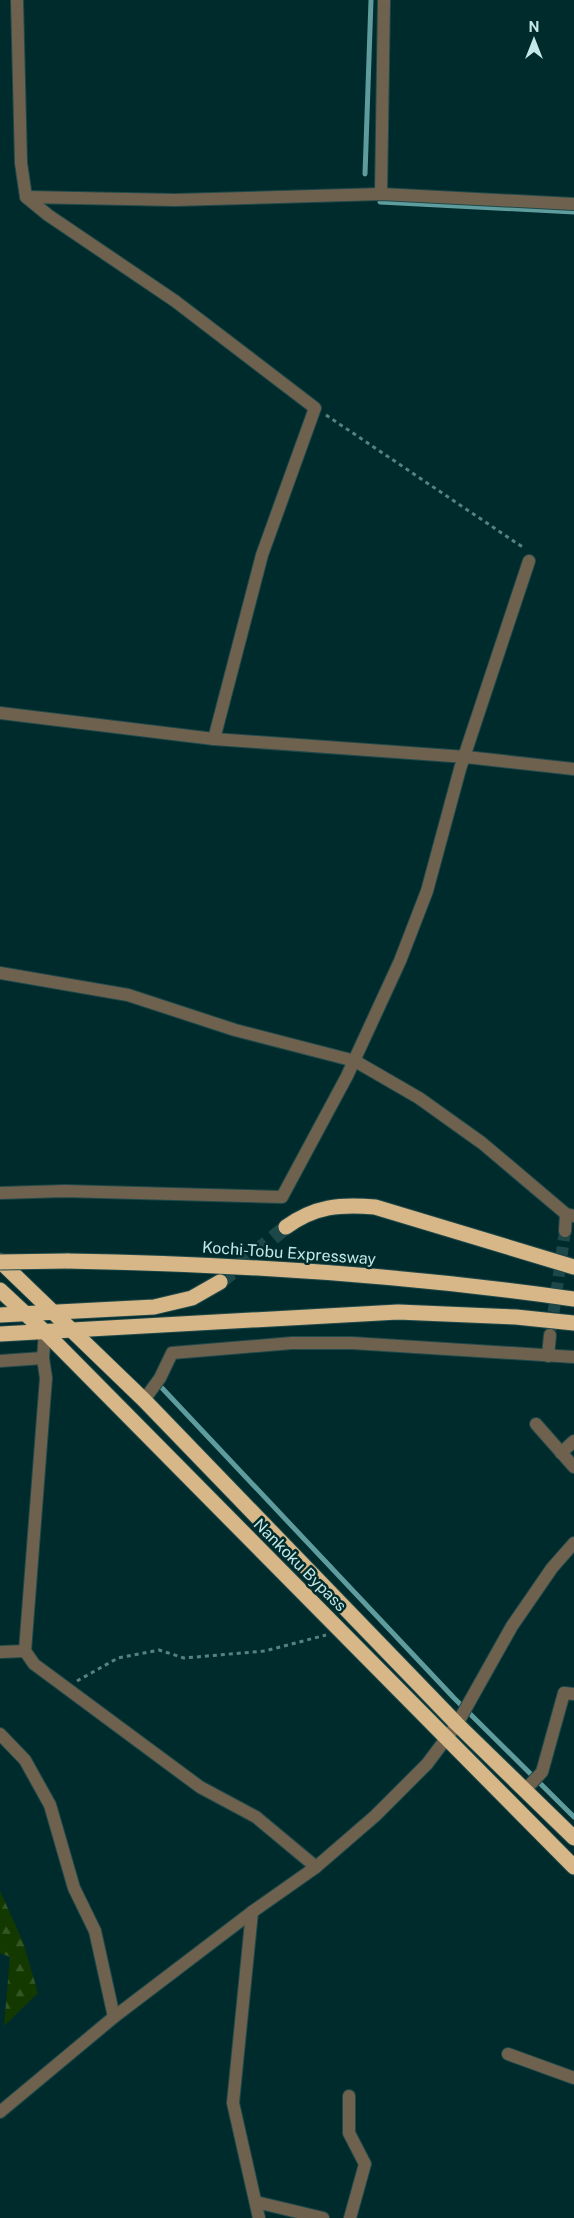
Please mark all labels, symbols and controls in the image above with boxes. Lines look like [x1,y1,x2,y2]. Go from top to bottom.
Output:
north arrow [509,15,559,65]
text: N [529,19,539,35]
street label: Kochi-Tobu Expressway [201,1237,377,1269]
street label: Nankoku Bypass [250,1515,350,1615]

